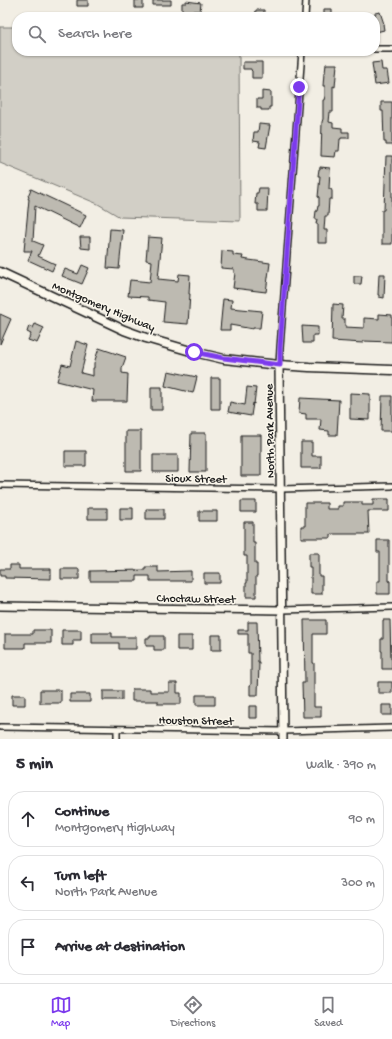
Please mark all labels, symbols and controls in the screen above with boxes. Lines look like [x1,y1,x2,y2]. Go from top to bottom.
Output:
search box [12,12,380,56]
icon: search [26,23,48,45]
text: Search here [58,25,132,43]
route end [290,78,308,96]
street label: Montgomery Highway [50,280,157,336]
route start [185,343,203,361]
street label: North Park Avenue [263,383,279,478]
street label: Sioux Street [165,472,228,488]
street label: Choctaw Street [156,592,237,608]
street label: Houston Street [158,714,235,730]
text: 5 min [16,755,53,775]
text: Walk · 390 m [306,758,376,773]
text: Continue [55,803,109,821]
icon: ahead [17,808,39,830]
text: 90 m [349,812,375,827]
text: Montgomery Highway [55,821,175,836]
text: Turn left [55,867,106,885]
icon: left [17,872,39,894]
text: 300 m [341,876,375,891]
text: North Park Avenue [55,885,157,900]
icon: arrive [17,936,39,958]
text: Arrive at destination [55,938,185,956]
tab: Map [50,994,72,1030]
tab: Directions [171,994,215,1030]
tab: Saved [314,994,342,1030]

